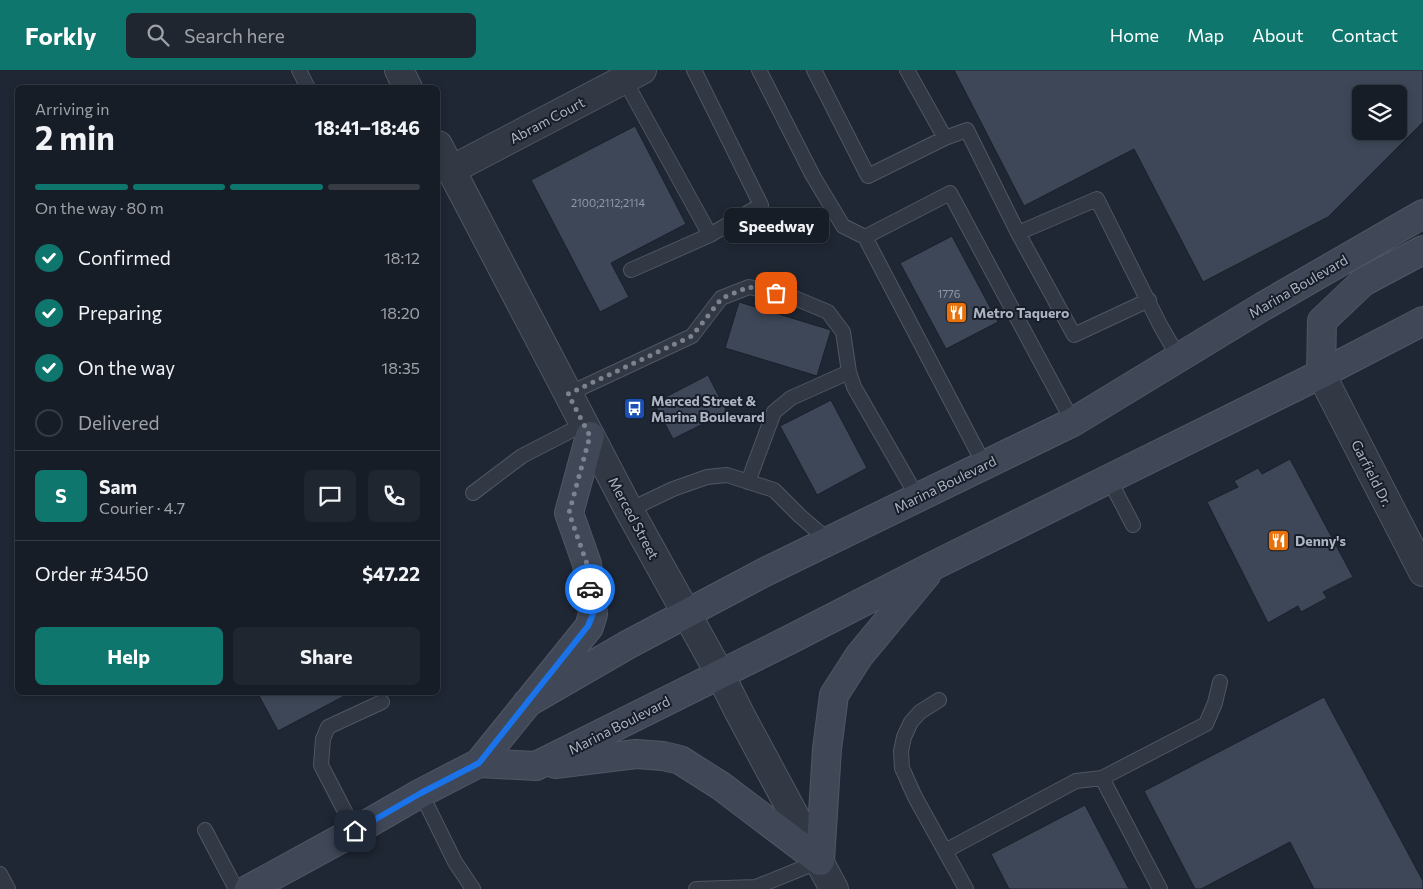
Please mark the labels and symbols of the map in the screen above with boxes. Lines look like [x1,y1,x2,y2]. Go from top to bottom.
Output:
street label: Abram Court [506,93,588,147]
house number: 2100;2112;2114 [571,196,645,210]
callout: Speedway [724,208,828,243]
street label: Marina Boulevard [1245,251,1351,321]
pin [755,272,797,314]
house number: 1776 [938,287,961,300]
restaurant icon: Metro Taquero [945,300,969,324]
place label: Metro Taquero [973,304,1069,321]
place label: Merced Street & Marina Boulevard [651,392,765,425]
bus stop icon: Merced Street & Marina Boulevard [623,396,647,420]
street label: Garfield Dr. [1348,437,1396,509]
street label: Marina Boulevard [891,452,999,516]
street label: Merced Street [605,474,663,562]
restaurant icon: Denny's [1267,528,1291,552]
place label: Denny's [1295,532,1347,549]
courier [565,564,615,614]
street label: Marina Boulevard [565,692,673,758]
pin [334,810,376,852]

